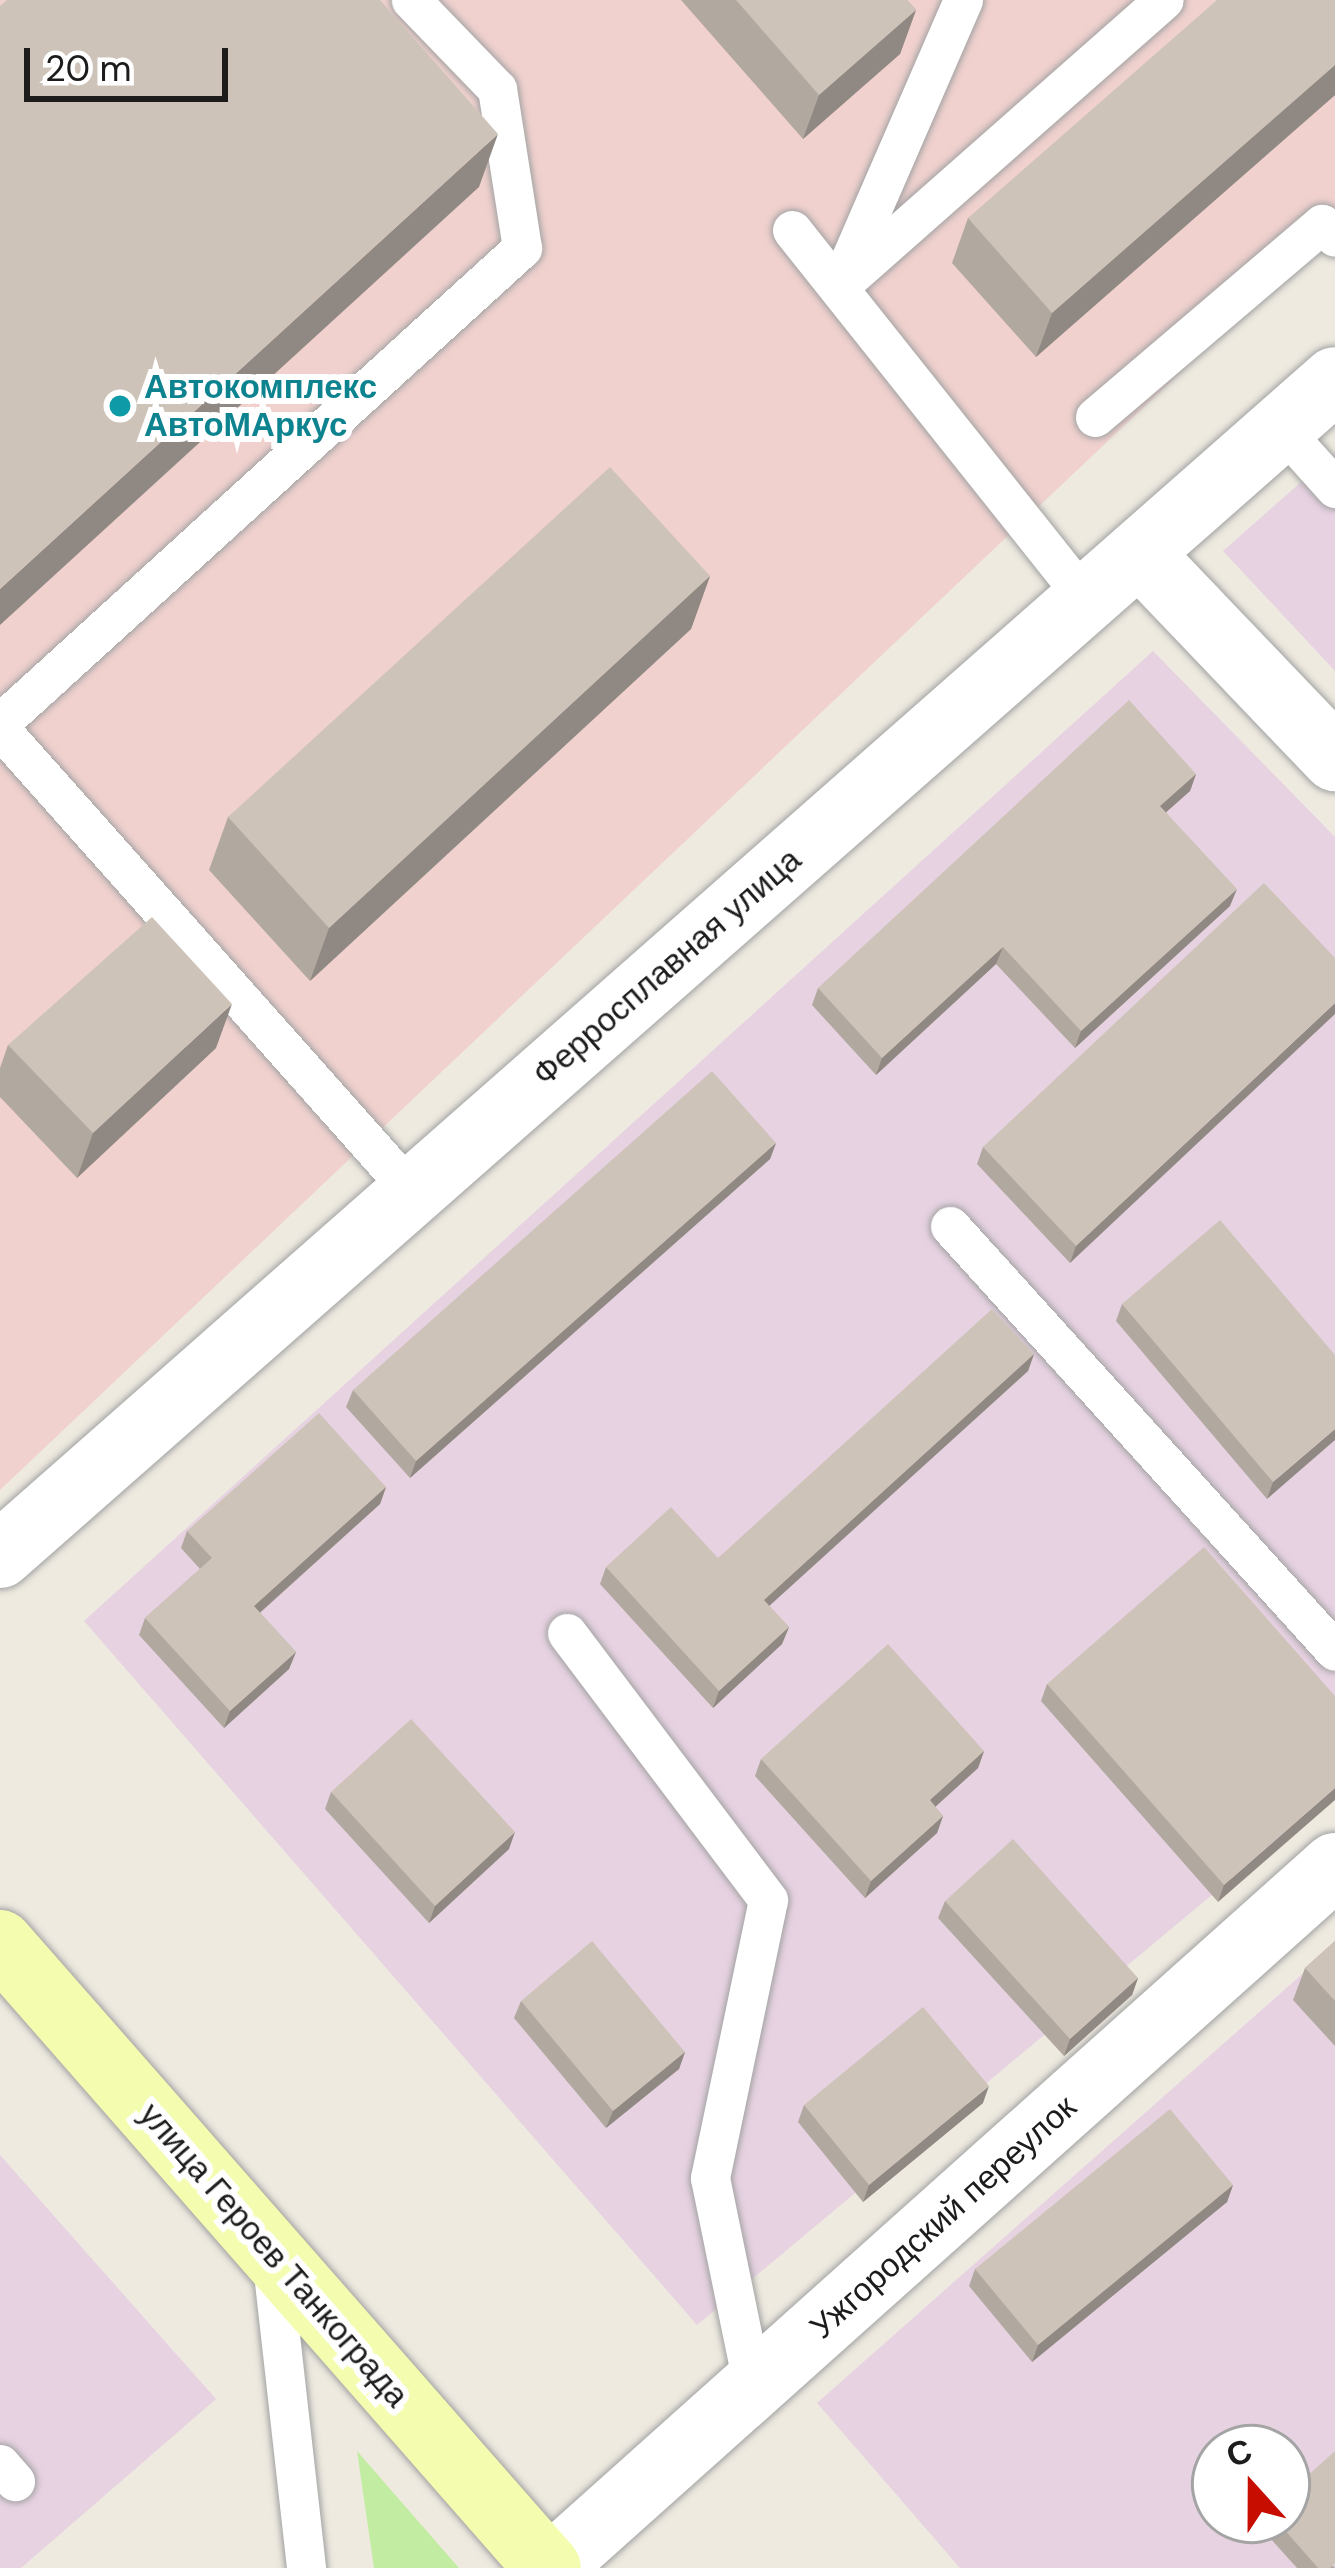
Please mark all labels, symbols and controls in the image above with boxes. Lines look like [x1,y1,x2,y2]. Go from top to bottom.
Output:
scale bar [30,24,234,98]
text: 20 m [45,45,132,92]
place label: Автокомплекс АвтоМАркус [144,367,377,445]
marker: Автокомплекс АвтоМАркус [107,393,133,419]
street label: Ферросплавная улица [525,840,809,1094]
street label: Ужгородский переулок [802,2087,1084,2347]
street label: улица Героев Танкограда [131,2095,417,2415]
north arrow [1191,2424,1311,2544]
text: С [1220,2428,1258,2477]

